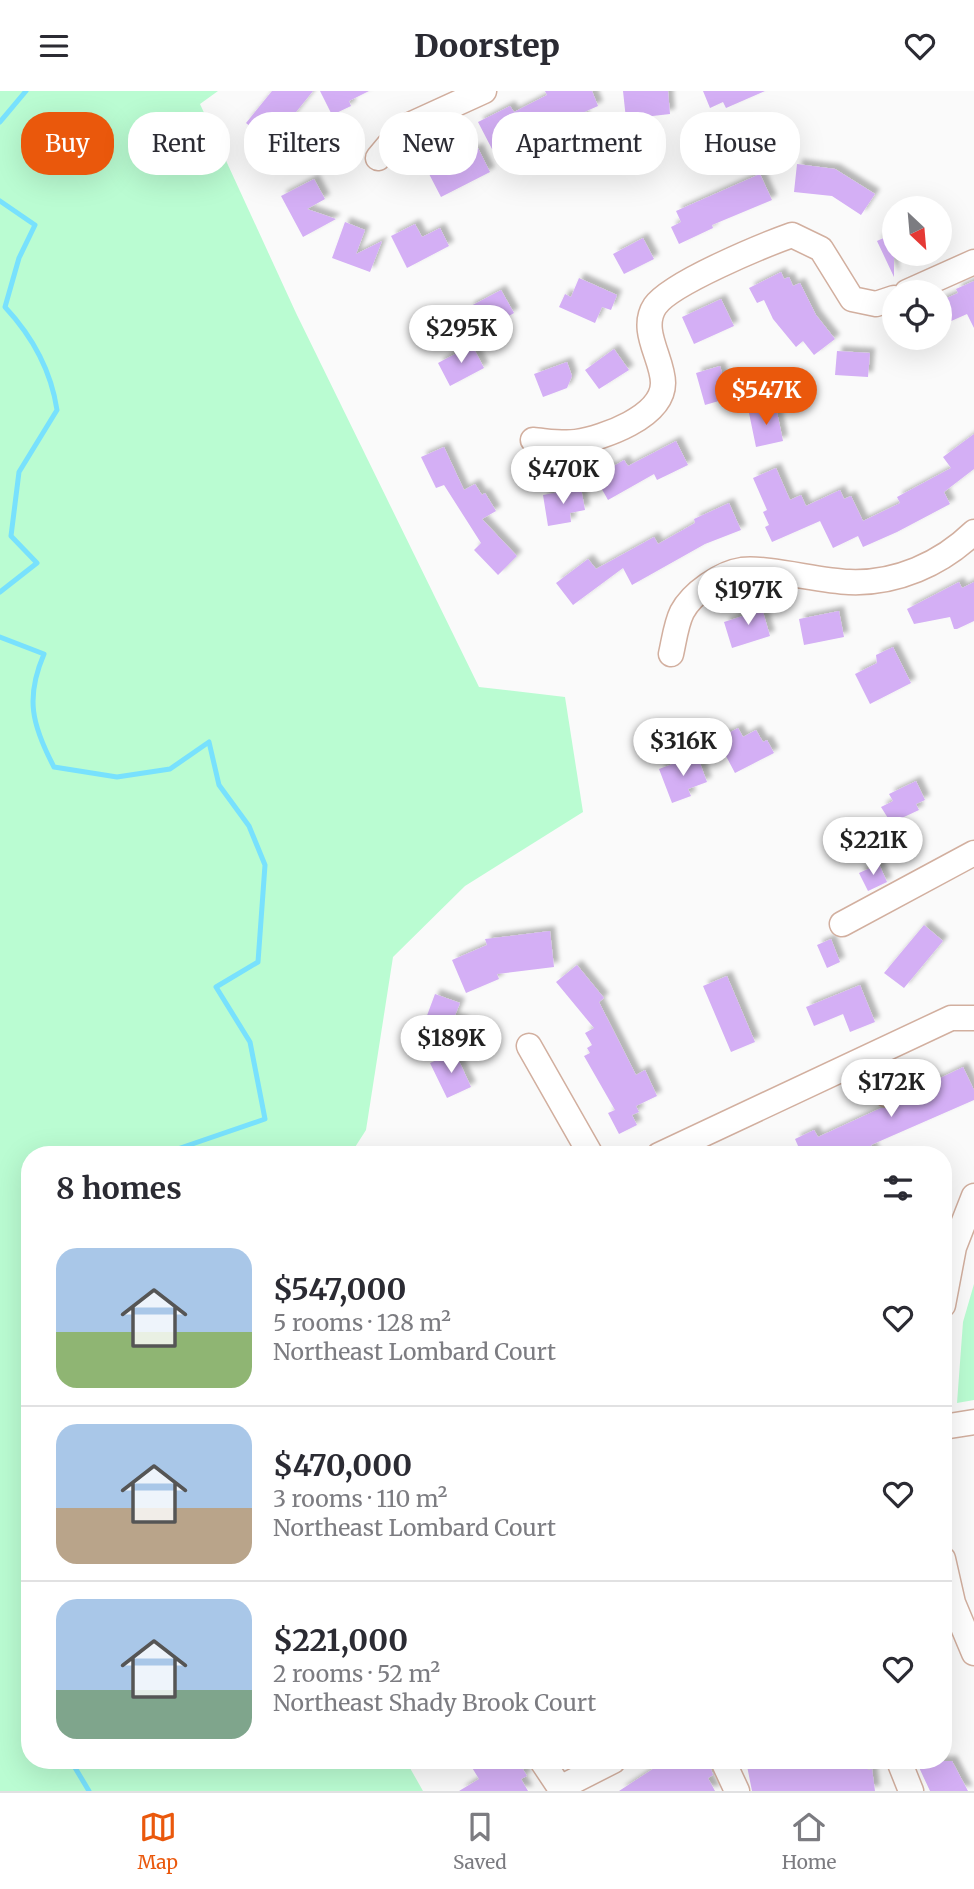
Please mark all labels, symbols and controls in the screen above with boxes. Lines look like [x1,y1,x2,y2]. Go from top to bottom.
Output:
text: Doorstep [414,26,560,66]
icon: menu [35,27,73,65]
icon: heart [901,27,939,65]
chip: Buy [21,112,114,175]
chip: Rent [128,112,230,175]
chip: Filters [244,112,365,175]
chip: New [379,112,478,175]
chip: Apartment [492,112,666,175]
chip: House [680,112,800,175]
north arrow [882,196,952,266]
map controls [882,196,952,350]
button: locate [882,280,952,350]
pin: $295K [412,306,510,365]
text: $295K [425,313,497,342]
pin: $547K [717,367,815,427]
text: $547K [731,375,801,404]
pin: $470K [514,447,612,506]
text: $470K [527,454,599,483]
pin: $197K [699,567,797,627]
text: $197K [714,575,782,604]
pin: $316K [634,719,732,778]
text: $316K [649,726,717,755]
pin: $221K [824,817,922,877]
text: $221K [839,825,907,854]
pin: $189K [402,1016,500,1075]
text: $189K [417,1023,485,1052]
pin: $172K [842,1059,940,1119]
text: $172K [857,1067,925,1096]
text: 8 homes [56,1169,182,1207]
icon: filters [879,1169,917,1207]
text: $547,000 [273,1270,406,1308]
icon: home [112,1276,196,1360]
icon: heart [879,1299,917,1337]
text: 5 rooms · 128 m² [273,1308,451,1337]
text: Northeast Lombard Court [273,1337,556,1366]
text: $470,000 [273,1446,412,1484]
icon: home [112,1452,196,1536]
icon: heart [879,1475,917,1513]
text: 3 rooms · 110 m² [273,1484,447,1513]
text: Northeast Lombard Court [273,1513,556,1542]
text: $221,000 [273,1621,408,1659]
icon: home [112,1627,196,1711]
icon: heart [879,1650,917,1688]
text: 2 rooms · 52 m² [273,1659,440,1688]
text: Northeast Shady Brook Court [273,1688,596,1717]
tab: Map [137,1808,178,1874]
tab: Saved [453,1808,507,1874]
tab: Home [782,1808,837,1874]

